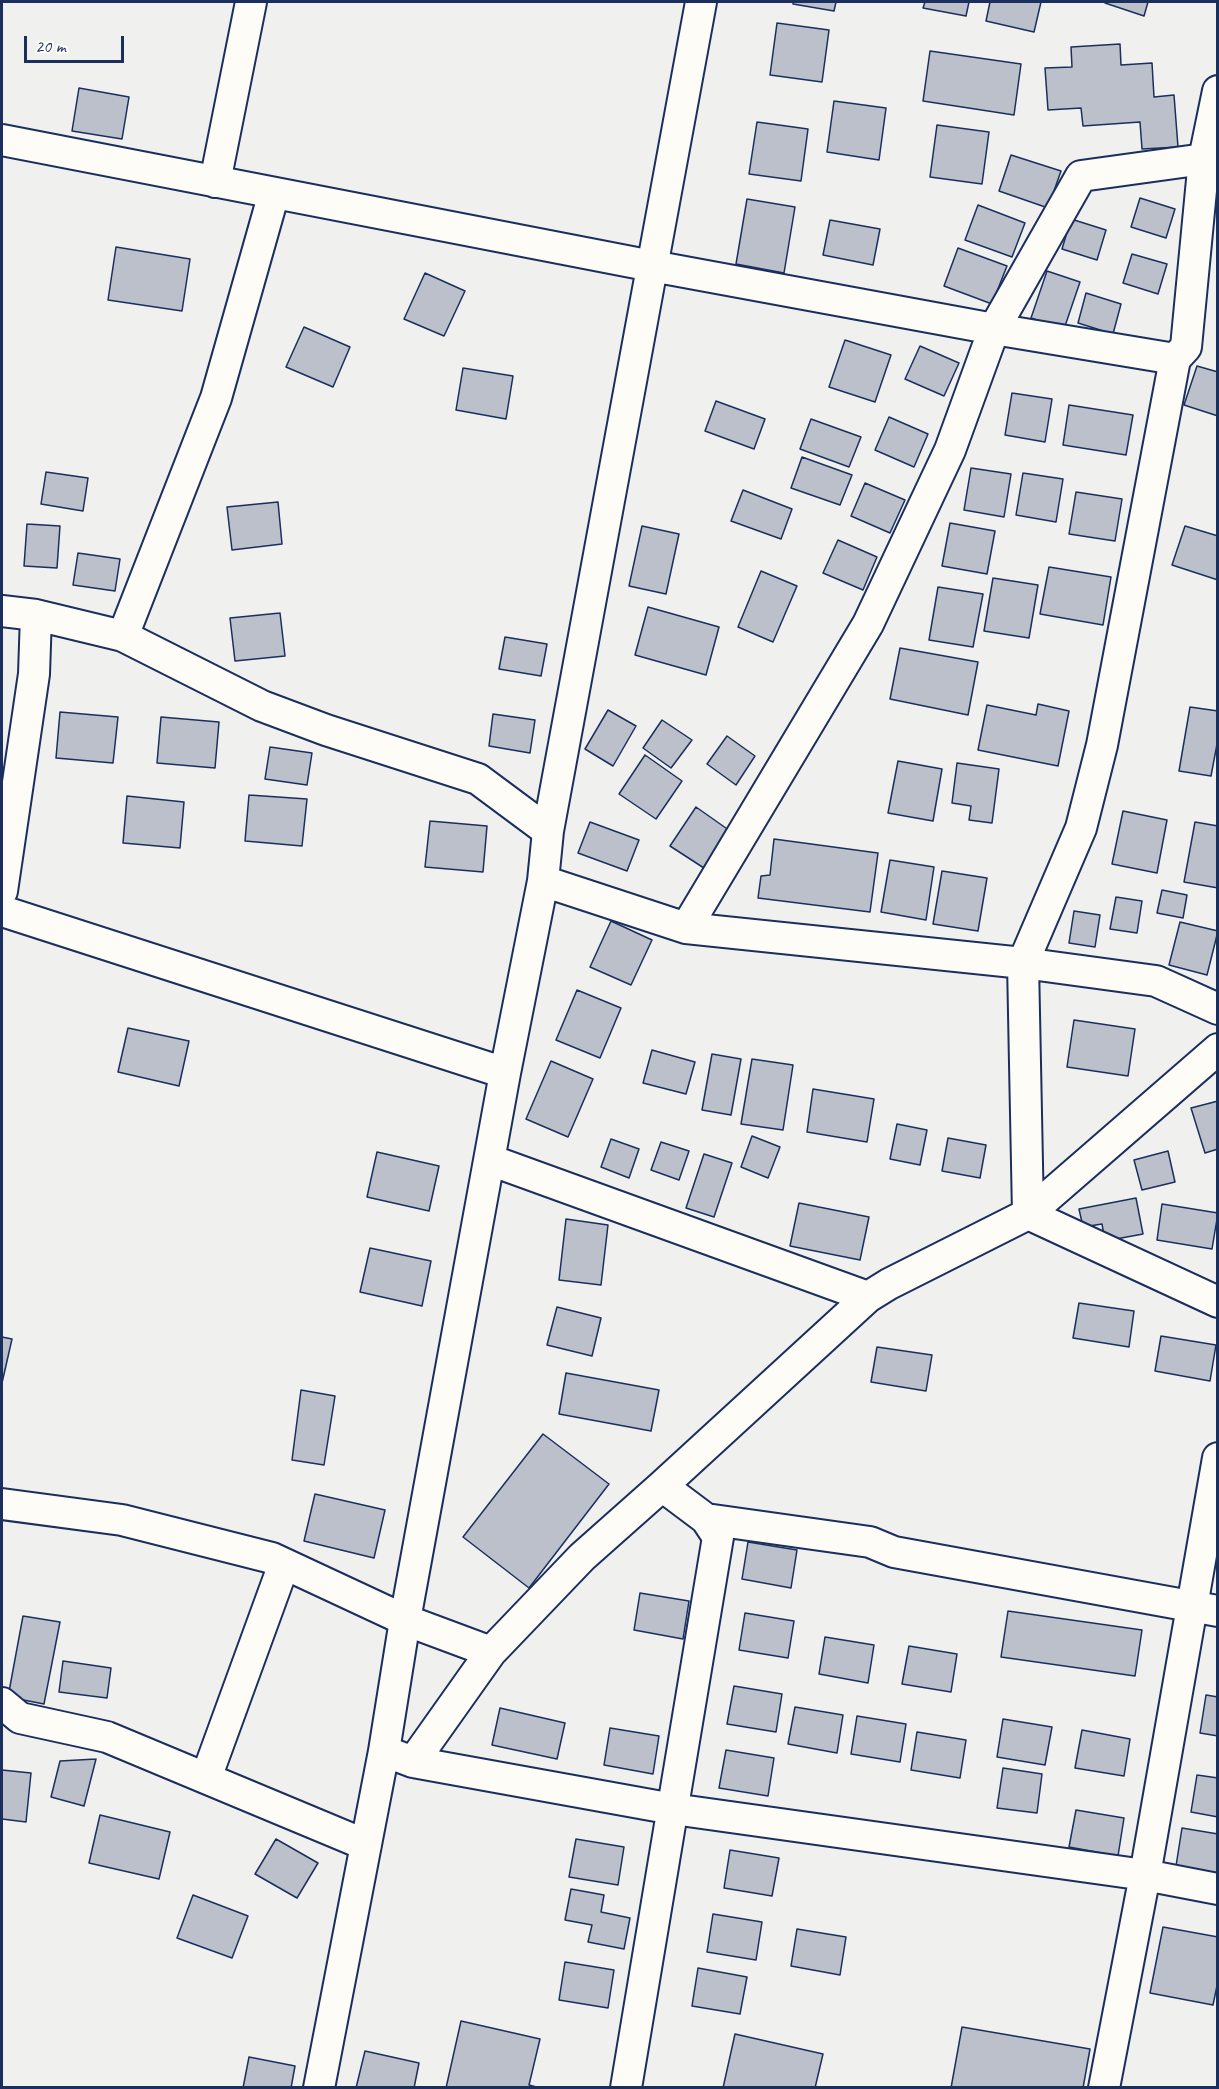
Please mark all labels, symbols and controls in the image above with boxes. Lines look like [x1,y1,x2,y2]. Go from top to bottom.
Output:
scale bar [27,24,128,62]
text: 20 m [35,35,66,57]

